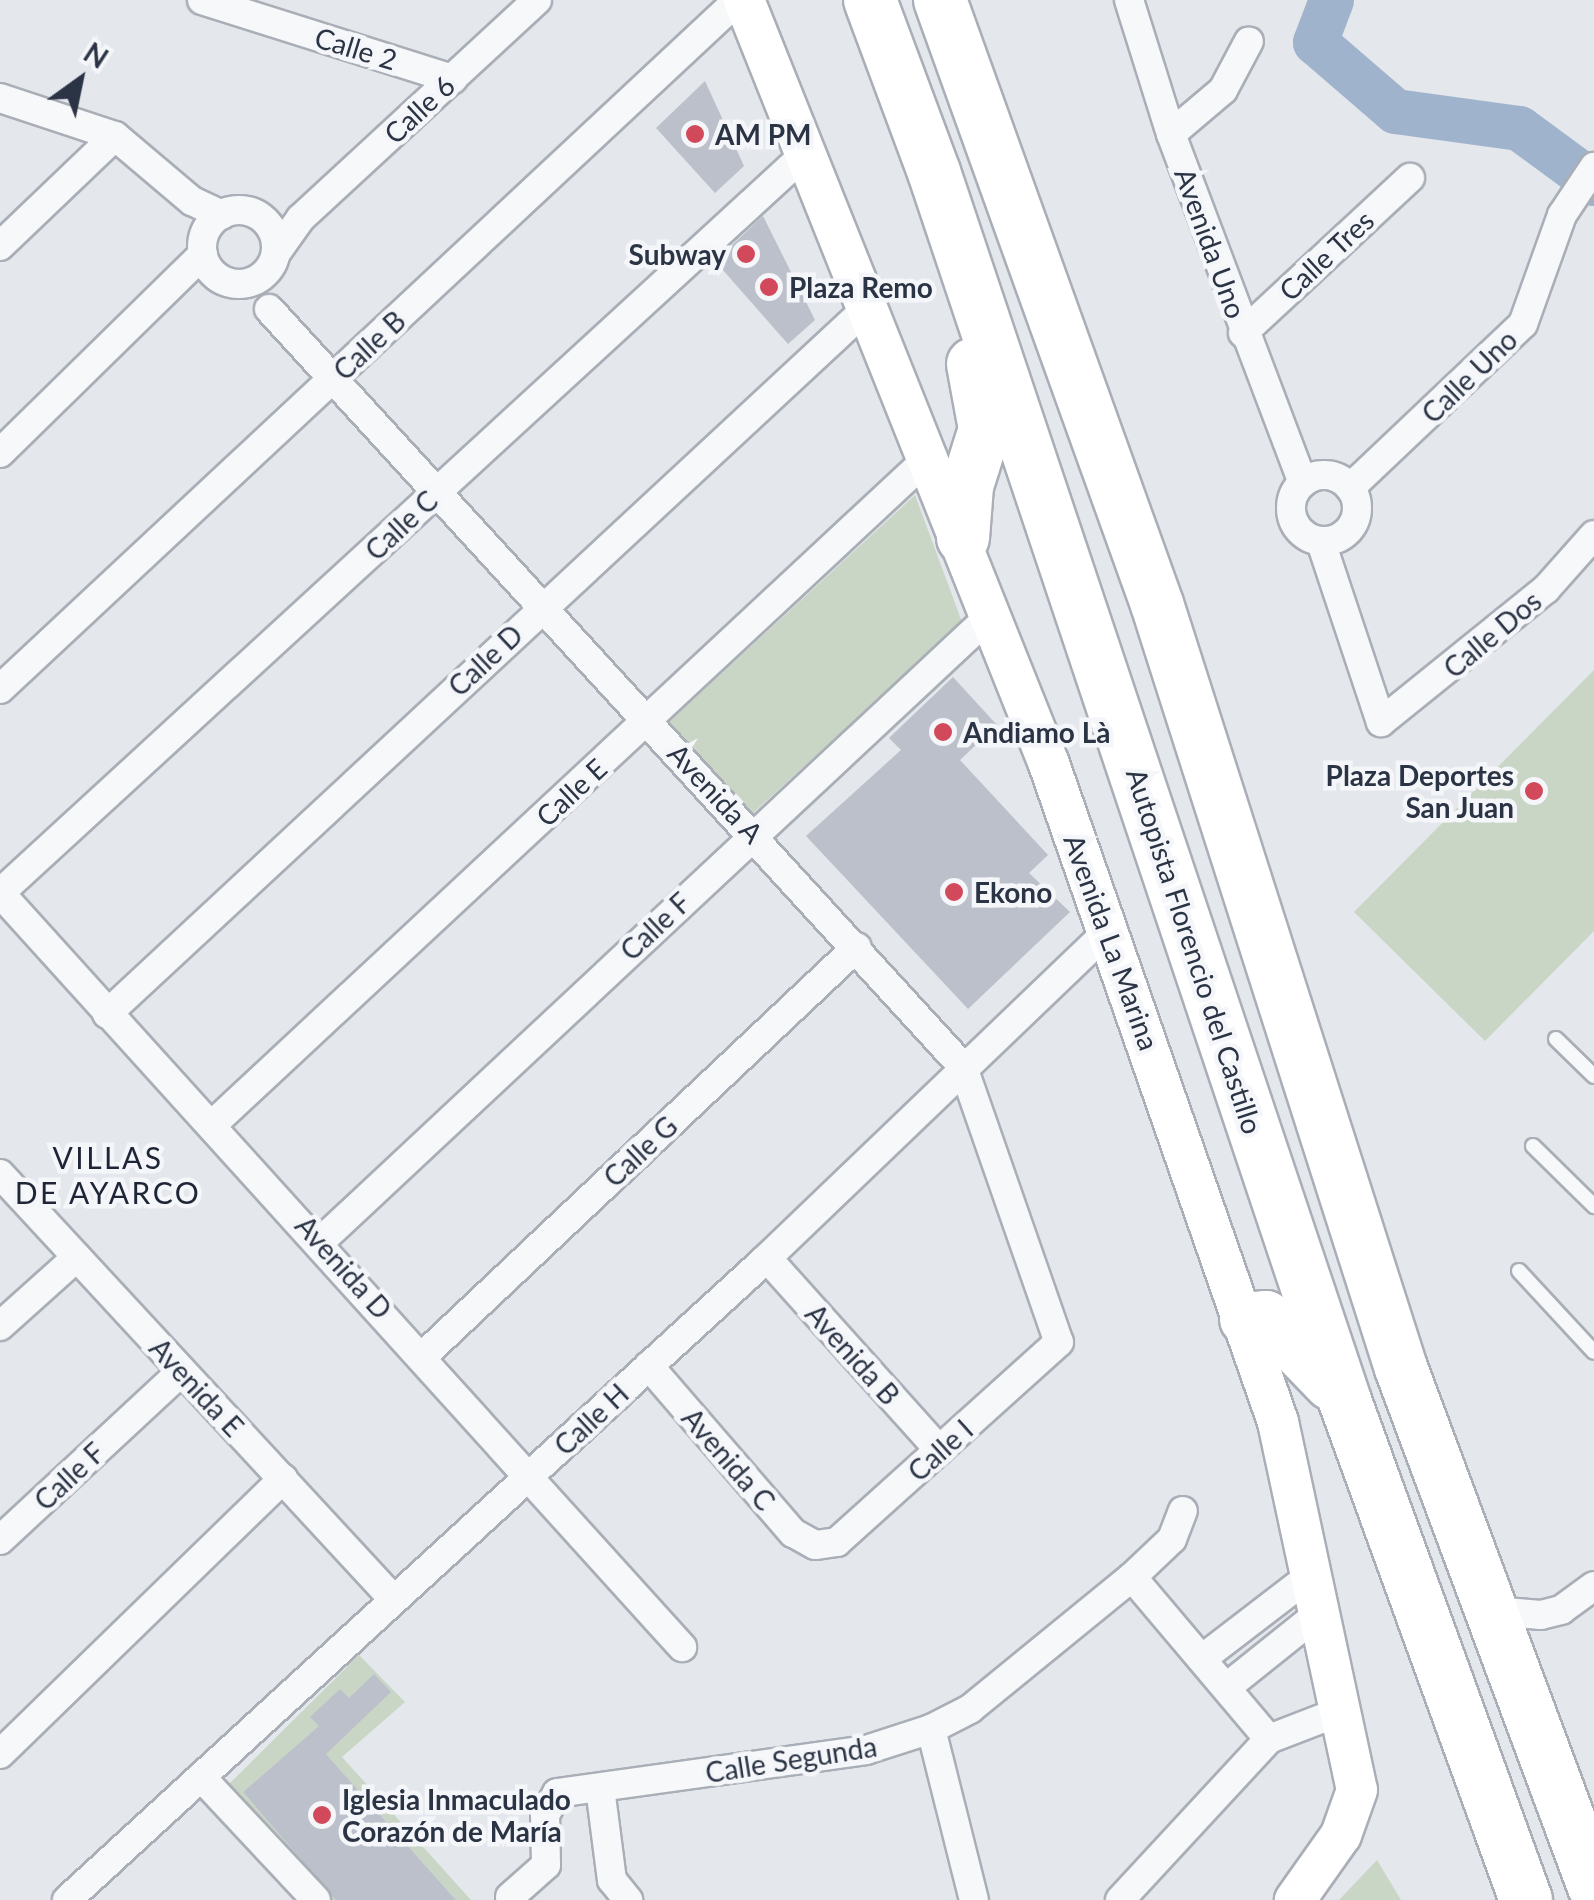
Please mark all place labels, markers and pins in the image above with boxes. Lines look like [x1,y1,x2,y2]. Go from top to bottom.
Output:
place label: AM PM [715,117,812,151]
marker: AM PM [684,123,706,145]
place label: Subway [629,237,726,271]
marker: Subway [735,243,757,265]
place label: Plaza Remo [789,270,933,304]
marker: Plaza Remo [758,276,780,298]
place label: Andiamo Là [963,715,1111,749]
marker: Andiamo Là [932,721,954,743]
place label: Plaza Deportes San Juan [1326,758,1514,824]
marker: Plaza Deportes San Juan [1523,780,1545,802]
place label: Ekono [974,875,1052,909]
marker: Ekono [943,881,965,903]
place label: Iglesia Inmaculado Corazón de María [342,1782,571,1848]
marker: Iglesia Inmaculado Corazón de María [311,1804,333,1826]

